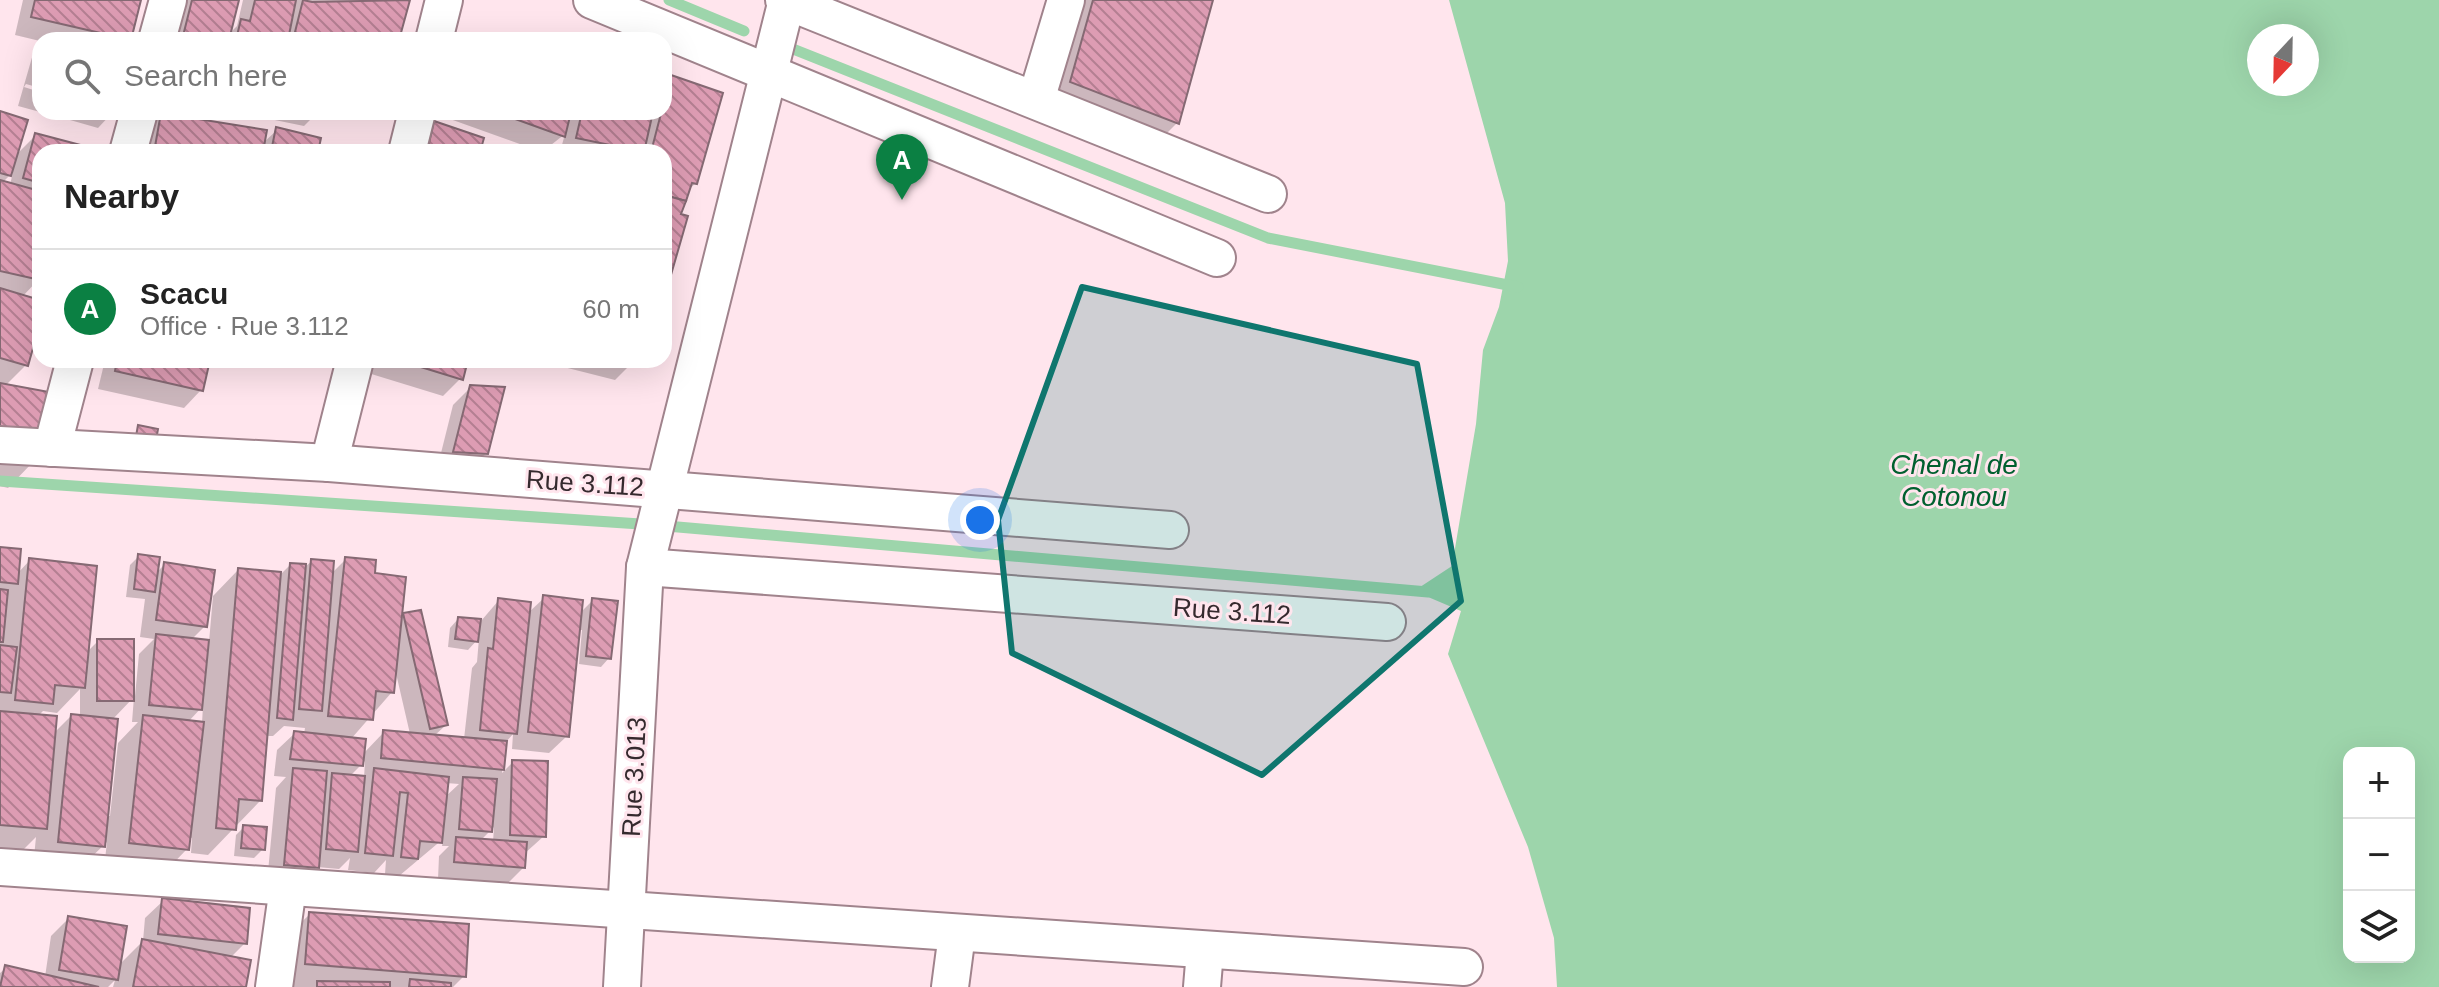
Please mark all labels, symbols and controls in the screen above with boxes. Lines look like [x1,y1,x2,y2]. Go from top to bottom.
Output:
north arrow [2247,24,2319,96]
search box [32,32,672,120]
icon: search [60,54,104,98]
text: Search here [124,59,287,92]
pin: A [876,134,928,200]
text: Nearby [64,177,179,215]
text: Scacu [140,277,228,310]
text: A [81,294,99,324]
text: 60 m [582,294,640,324]
text: Office · Rue 3.112 [140,311,349,341]
water label: Chenal de Cotonou [1890,449,2018,512]
street label: Rue 3.112 [525,464,645,502]
your location [960,500,1000,540]
street label: Rue 3.112 [1172,592,1292,630]
street label: Rue 3.013 [616,716,652,838]
map controls [2343,747,2415,963]
button: + [2343,747,2415,819]
button: − [2343,819,2415,891]
button: layers [2343,891,2415,963]

